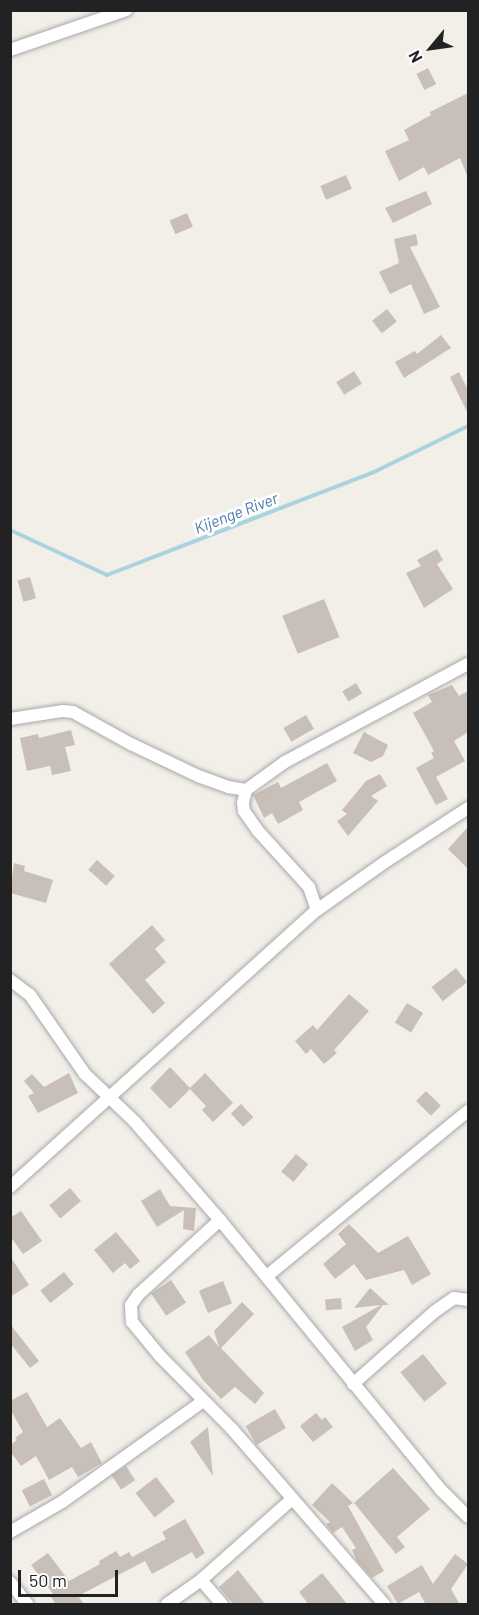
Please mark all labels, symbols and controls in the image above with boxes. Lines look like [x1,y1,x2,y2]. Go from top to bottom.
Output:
north arrow [401,18,461,78]
text: N [404,48,426,66]
water label: Kijenge River [191,488,281,538]
scale bar [21,1558,122,1596]
text: 50 m [29,1569,67,1591]

